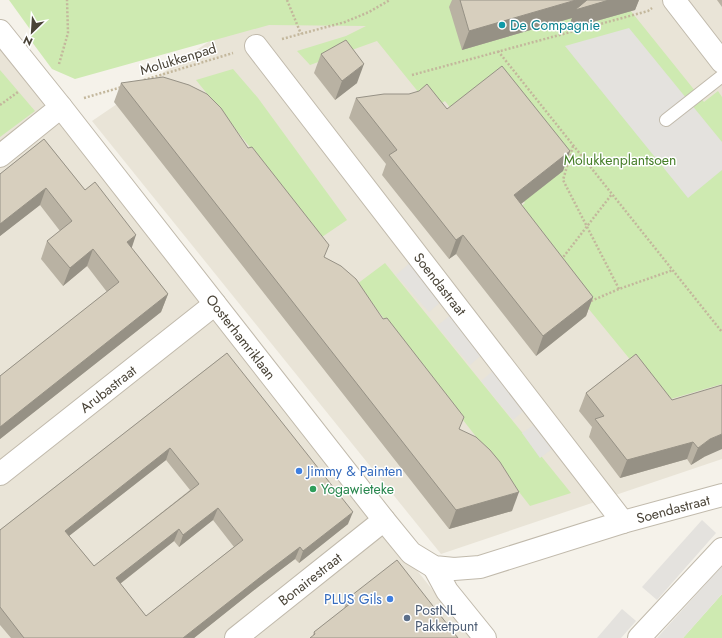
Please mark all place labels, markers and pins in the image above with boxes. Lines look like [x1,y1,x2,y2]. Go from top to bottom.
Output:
place label: De Compagnie [510,15,600,35]
marker: De Compagnie [497,20,507,30]
place label: Jimmy & Painten [305,461,403,481]
marker: Jimmy & Painten [294,466,304,476]
place label: Yogawieteke [321,479,394,499]
marker: Yogawieteke [308,484,318,494]
place label: PLUS Gils [324,589,382,609]
marker: PLUS Gils [385,594,395,604]
place label: PostNL Pakketpunt [415,600,478,636]
marker: PostNL Pakketpunt [402,613,412,623]

